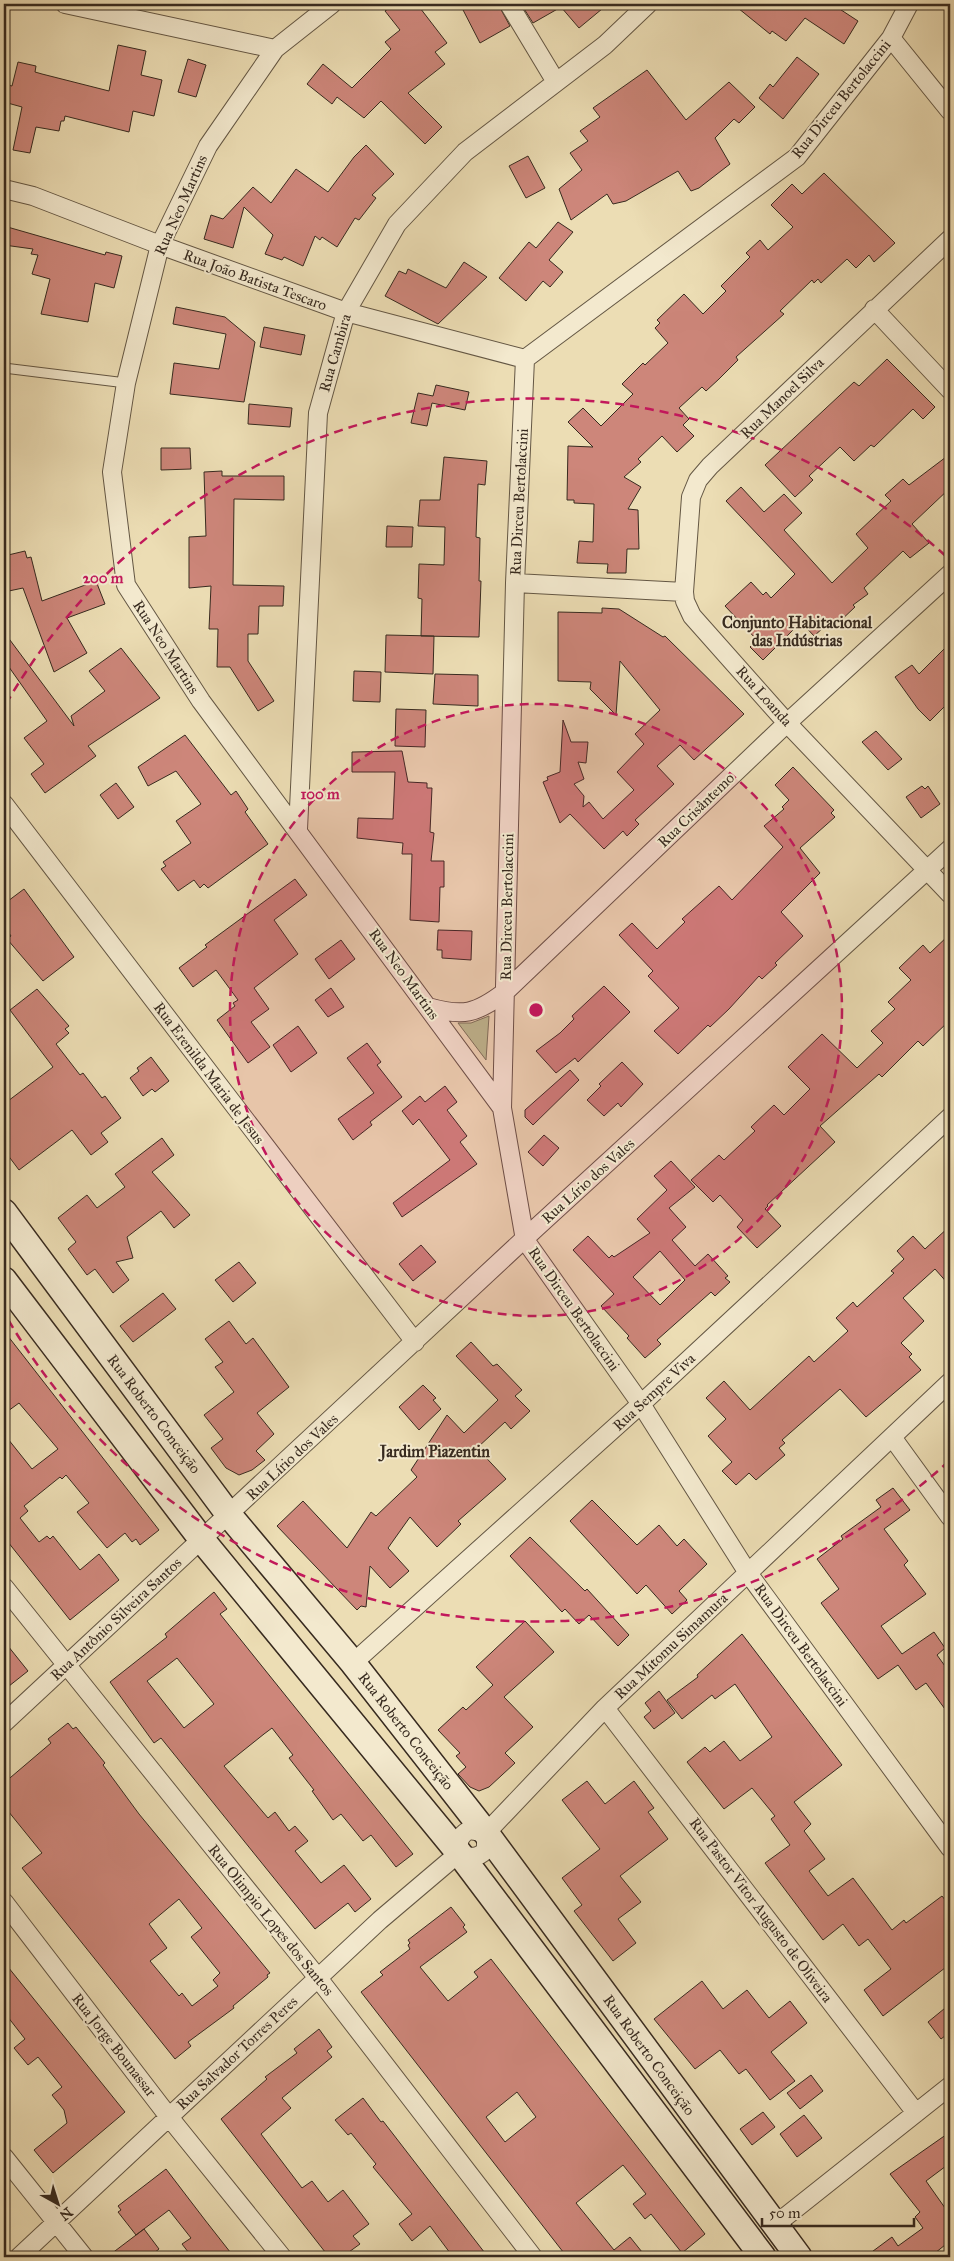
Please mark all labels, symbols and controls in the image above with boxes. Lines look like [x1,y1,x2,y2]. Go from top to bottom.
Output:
street label: Rua Dirceu Bertolaccini [788,36,894,162]
street label: Rua Neo Martins [151,152,211,258]
street label: Rua João Batista Tescaro [180,246,329,315]
street label: Rua Cambira [315,311,355,394]
street label: Rua Manoel Silva [736,353,828,442]
street label: Rua Dirceu Bertolaccini [506,428,532,576]
text: 200 m [83,569,124,587]
street label: Rua Neo Martins [129,597,203,697]
district label: Conjunto Habitacional das Indústrias [722,613,873,650]
street label: Rua Loanda [732,662,796,730]
street label: Rua Crisântemo [654,769,738,851]
text: 100 m [300,785,340,803]
street label: Rua Dirceu Bertolaccini [497,833,517,981]
street label: Rua Neo Martins [365,925,443,1023]
street label: Rua Erenilda Maria de Jesus [149,999,268,1148]
centre of rings [527,1001,545,1019]
street label: Rua Lírio dos Vales [538,1134,638,1228]
street label: Rua Dirceu Bertolaccini [524,1243,624,1375]
street label: Rua Sempre Viva [609,1349,699,1435]
street label: Rua Roberto Conceição [103,1351,205,1477]
street label: Rua Lírio dos Vales [242,1410,342,1504]
district label: Jardim Piazentin [378,1442,490,1462]
street label: Rua Antônio Silveira Santos [47,1553,185,1685]
street label: Rua Dirceu Bertolaccini [750,1580,852,1710]
street label: Rua Mitomu Simamura [611,1588,732,1703]
street label: Rua Roberto Conceição [354,1669,458,1794]
street label: Rua Pastor Vitor Augusto de Oliveira [686,1814,837,2006]
street label: Rua Olimpio Lopes dos Santos [204,1841,338,1999]
street label: Rua Jorge Bounassar [67,1990,160,2101]
street label: Rua Roberto Conceição [599,1991,699,2119]
street label: Rua Salvador Torres Peres [173,1992,301,2114]
north arrow [32,2178,82,2228]
scale bar [762,2196,914,2228]
text: N [56,2203,76,2224]
text: 50 m [769,2204,801,2222]

